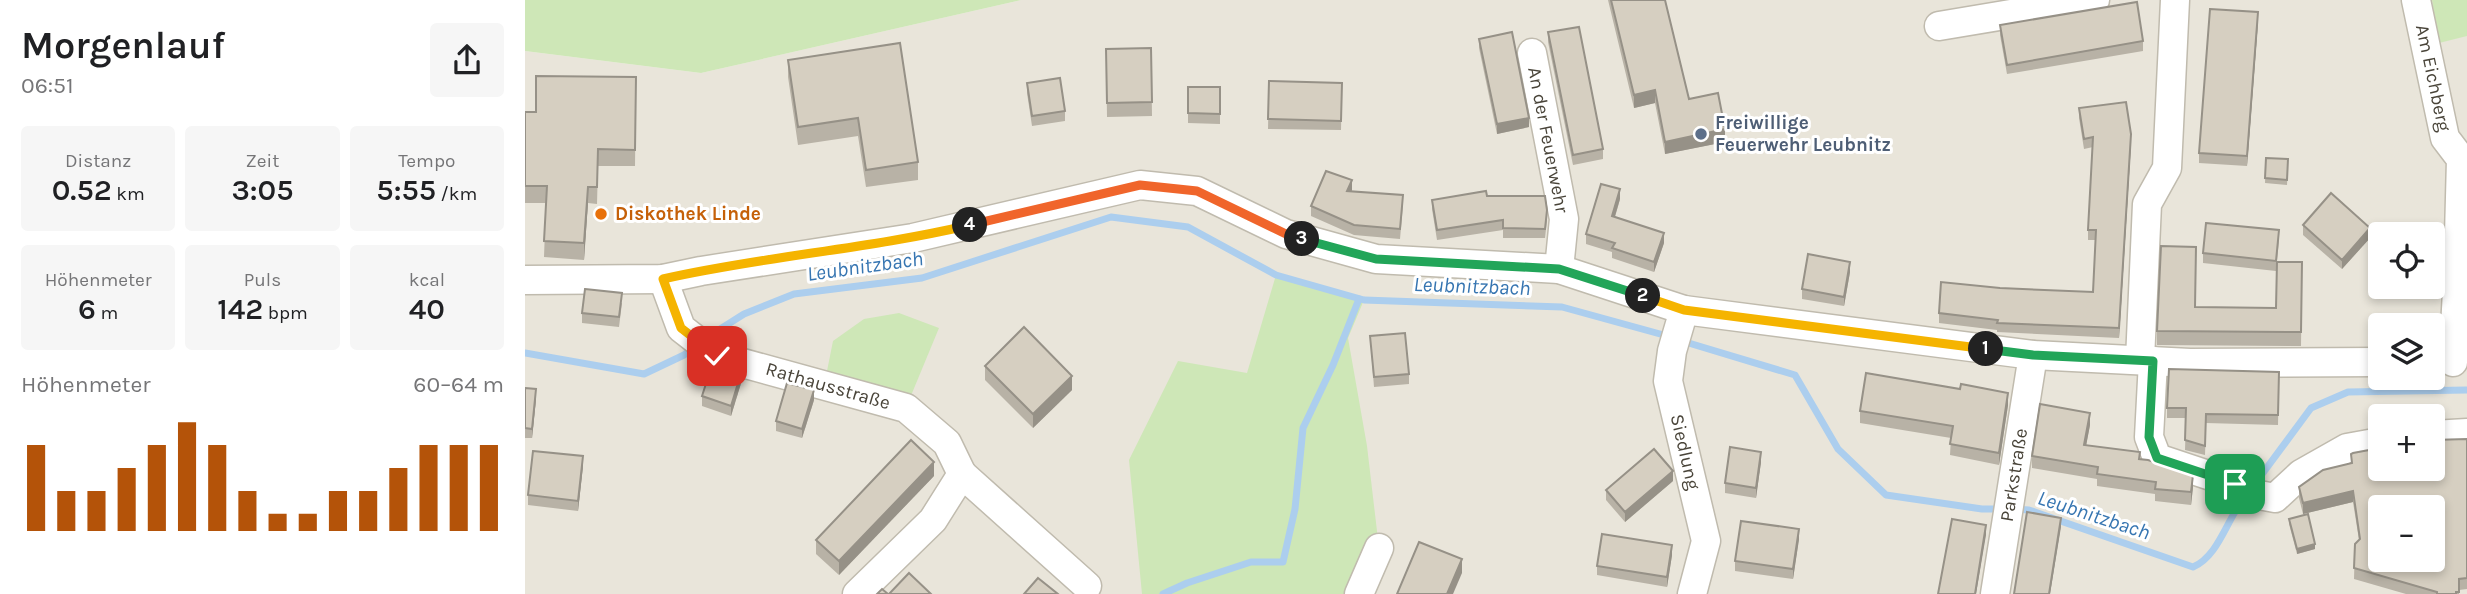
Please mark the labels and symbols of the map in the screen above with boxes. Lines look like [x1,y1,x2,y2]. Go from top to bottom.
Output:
street label: Am Eichberg [2411,22,2455,134]
street label: An der Feuerwehr [1523,65,1573,215]
place label: Freiwillige Feuerwehr Leubnitz [1715,112,1891,156]
marker: Freiwillige Feuerwehr Leubnitz [1693,126,1709,142]
place label: Diskothek Linde [615,203,761,225]
marker: Diskothek Linde [593,206,609,222]
pin: 4 [953,208,987,243]
pin: 3 [1285,222,1319,256]
water label: Leubnitzbach [805,246,925,286]
water label: Leubnitzbach [1413,272,1531,300]
pin: 2 [1625,278,1661,314]
pin [687,326,747,386]
pin: 1 [1969,332,2003,366]
street label: Rathausstraße [763,358,893,414]
street label: Siedlung [1666,412,1704,492]
street label: Parkstraße [1996,427,2032,523]
pin [2205,454,2265,514]
water label: Leubnitzbach [2035,486,2153,544]

